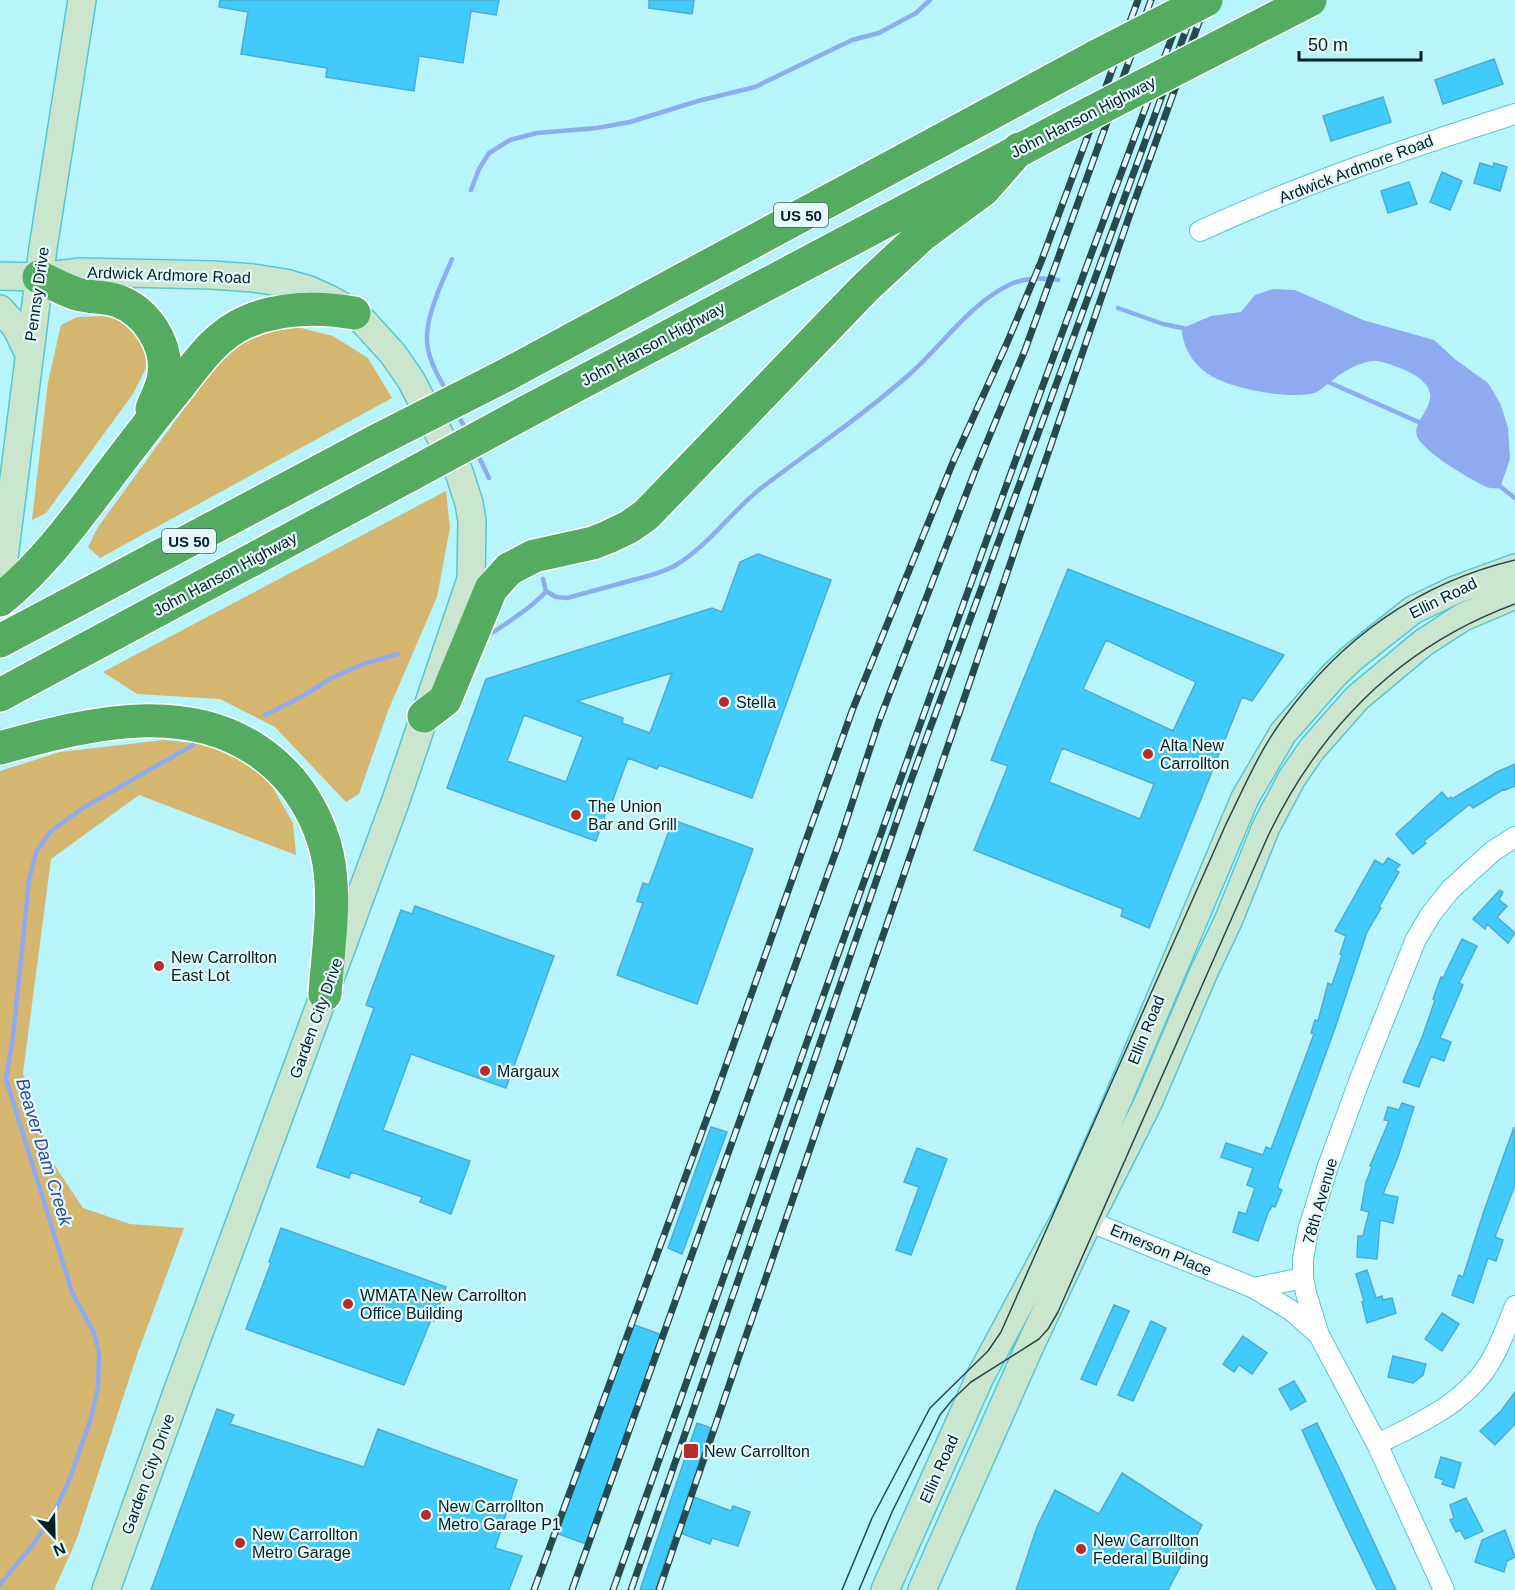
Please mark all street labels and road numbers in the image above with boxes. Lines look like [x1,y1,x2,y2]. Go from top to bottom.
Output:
street label: John Hanson Highway [1008,73,1158,161]
street label: Ardwick Ardmore Road [1277,132,1435,206]
road number: US 50 [774,203,828,227]
street label: Pennsy Drive [22,246,52,342]
street label: Ardwick Ardmore Road [87,264,251,286]
street label: John Hanson Highway [578,299,728,389]
street label: John Hanson Highway [150,529,300,619]
road number: US 50 [162,529,216,553]
street label: Ellin Road [1406,574,1480,622]
street label: Garden City Drive [286,955,346,1081]
street label: Ellin Road [1124,993,1168,1067]
street label: 78th Avenue [1300,1156,1340,1246]
street label: Emerson Place [1108,1221,1214,1279]
street label: Garden City Drive [118,1411,178,1537]
street label: Ellin Road [916,1432,962,1506]

